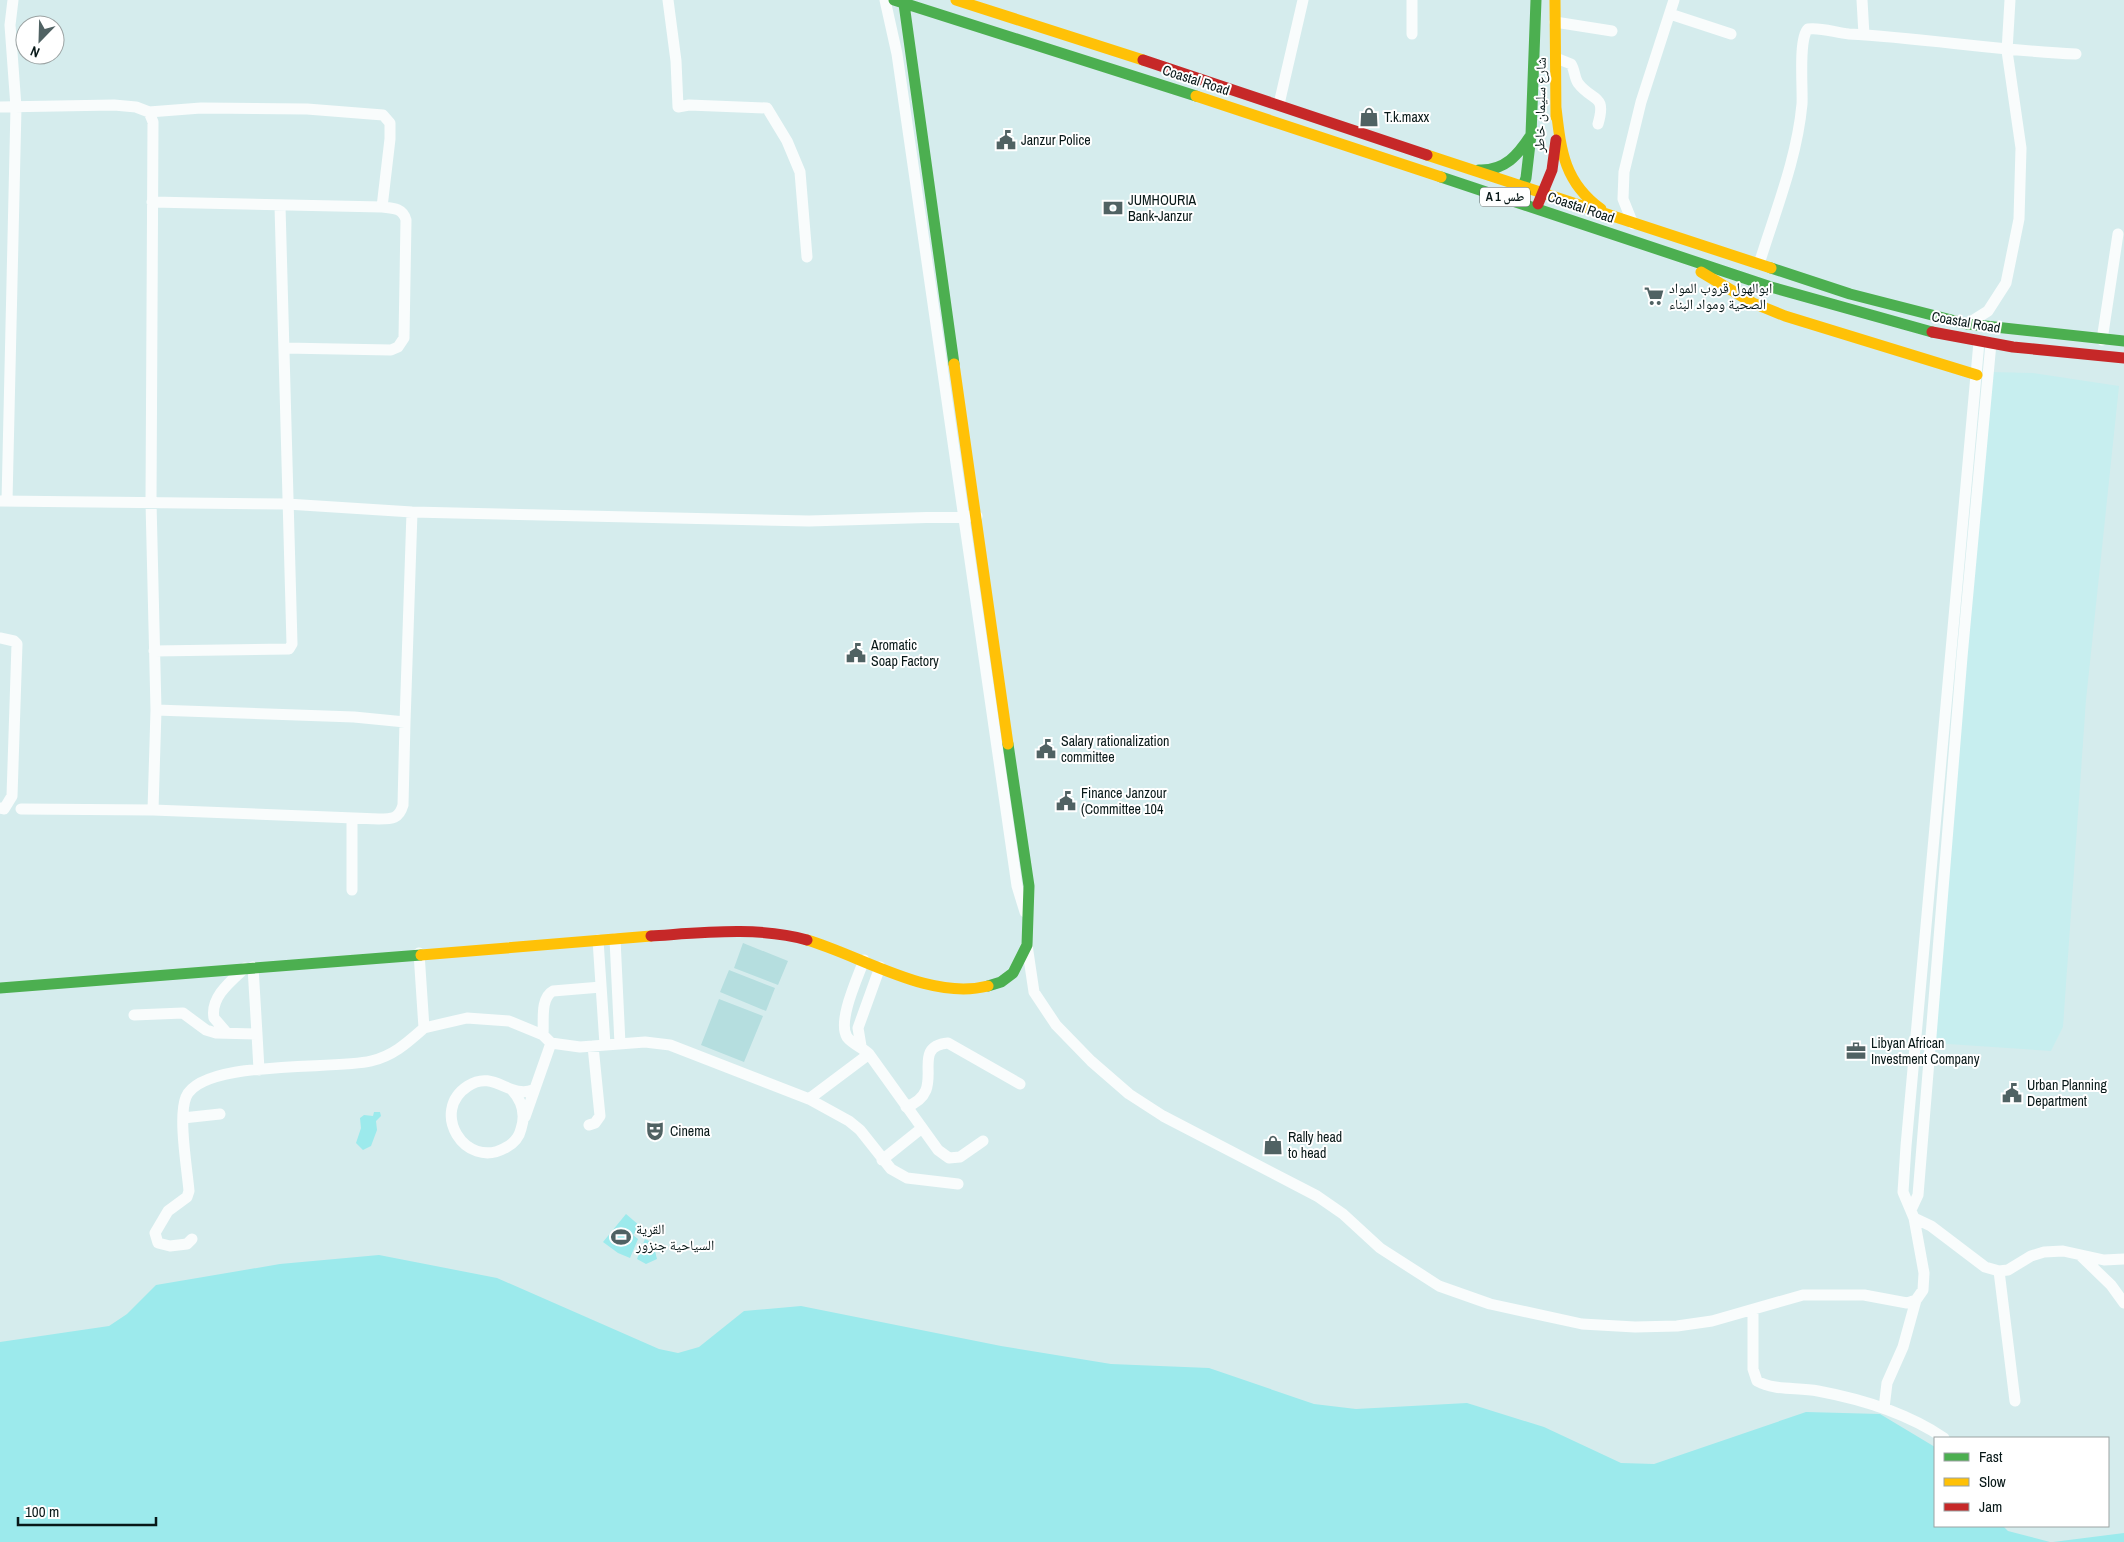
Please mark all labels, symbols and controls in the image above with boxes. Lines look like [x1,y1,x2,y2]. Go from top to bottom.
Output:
north arrow [15,15,65,65]
text: N [28,42,42,62]
street label: شارع سليمان خاطر [1530,57,1551,154]
street label: Coastal Road [1160,61,1232,99]
shop icon: T.k.maxx [1358,106,1380,128]
place label: T.k.maxx [1384,108,1430,126]
public building icon: Janzur Police [995,129,1017,151]
place label: Janzur Police [1021,131,1091,149]
street label: Coastal Road [1545,187,1617,227]
road number: A 1 طس [1480,188,1530,206]
place label: JUMHOURIA Bank-Janzur [1128,191,1197,225]
bank icon: JUMHOURIA Bank-Janzur [1102,197,1124,219]
place label: ابوالهول قروب المواد الصحية ومواد البناء [1669,279,1772,313]
supermarket icon: ابوالهول قروب المواد الصحية ومواد البناء [1643,285,1665,307]
street label: Coastal Road [1930,307,2002,337]
place label: Aromatic Soap Factory [870,636,939,670]
public building icon: Aromatic Soap Factory [845,642,867,664]
place label: Salary rationalization committee [1061,732,1170,766]
public building icon: Salary rationalization committee [1035,738,1057,760]
place label: Finance Janzour (Committee 104 [1081,784,1167,818]
public building icon: Finance Janzour (Committee 104 [1055,790,1077,812]
place label: Libyan African Investment Company [1871,1034,1980,1068]
office icon: Libyan African Investment Company [1845,1040,1867,1062]
place label: Urban Planning Department [2027,1076,2107,1110]
public building icon: Urban Planning Department [2001,1082,2023,1104]
theatre icon: Cinema [644,1120,666,1142]
place label: Cinema [670,1122,711,1140]
place label: Rally head to head [1288,1128,1342,1162]
shop icon: Rally head to head [1262,1134,1284,1156]
place label: القرية السياحية جنزور [635,1220,714,1254]
sports icon: القرية السياحية جنزور [610,1226,632,1248]
legend [1934,1437,2109,1527]
text: Fast [1979,1446,2003,1467]
text: Slow [1979,1471,2006,1492]
scale bar [18,1494,155,1526]
text: Jam [1979,1496,2002,1517]
text: 100 m [25,1501,59,1522]

